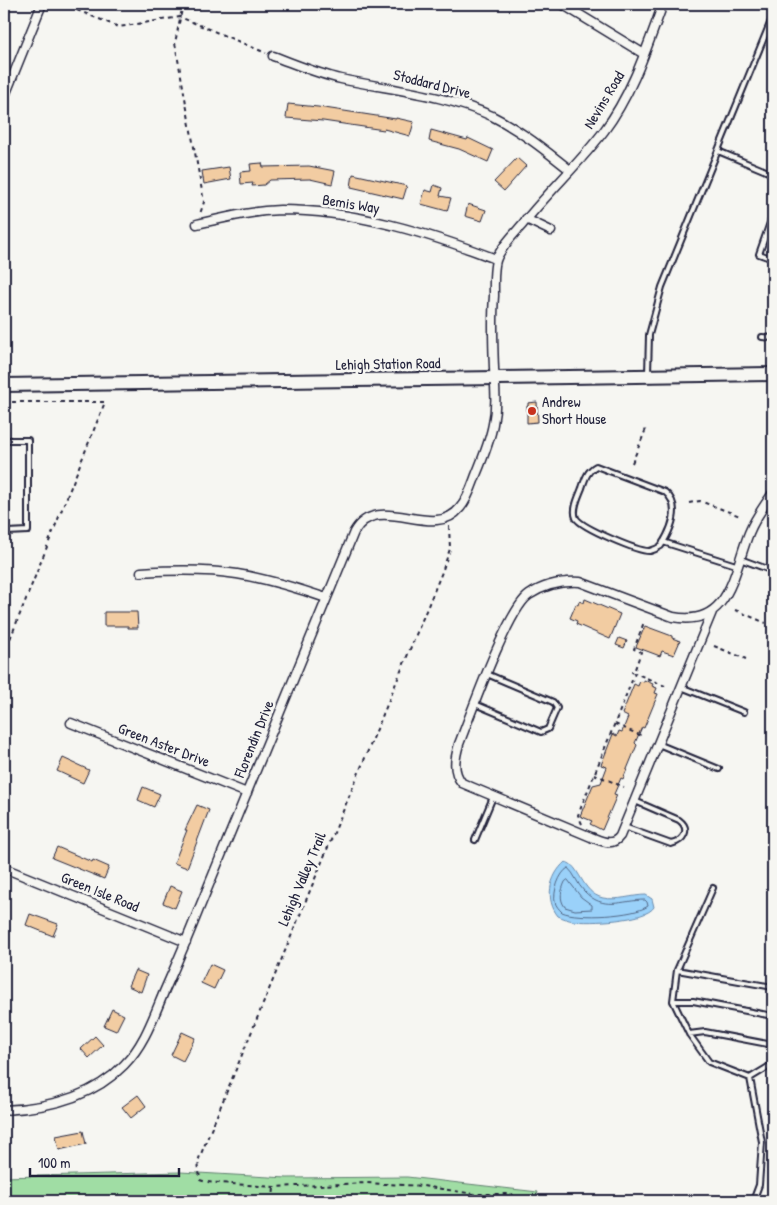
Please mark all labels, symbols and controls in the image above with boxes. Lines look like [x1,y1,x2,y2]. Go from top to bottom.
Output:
street label: Stoddard Drive [391,64,473,103]
street label: Nevins Road [578,67,629,133]
street label: Bemis Way [321,189,381,218]
street label: Lehigh Station Road [335,352,441,375]
place label: Andrew Short House [542,391,606,429]
marker: Andrew Short House [526,405,538,417]
street label: Florendin Drive [228,697,279,782]
street label: Green Aster Drive [115,717,213,772]
street label: Lehigh Valley Trail [272,829,331,929]
street label: Green Isle Road [58,866,142,917]
scale bar [30,1145,179,1177]
text: 100 m [38,1152,71,1173]

